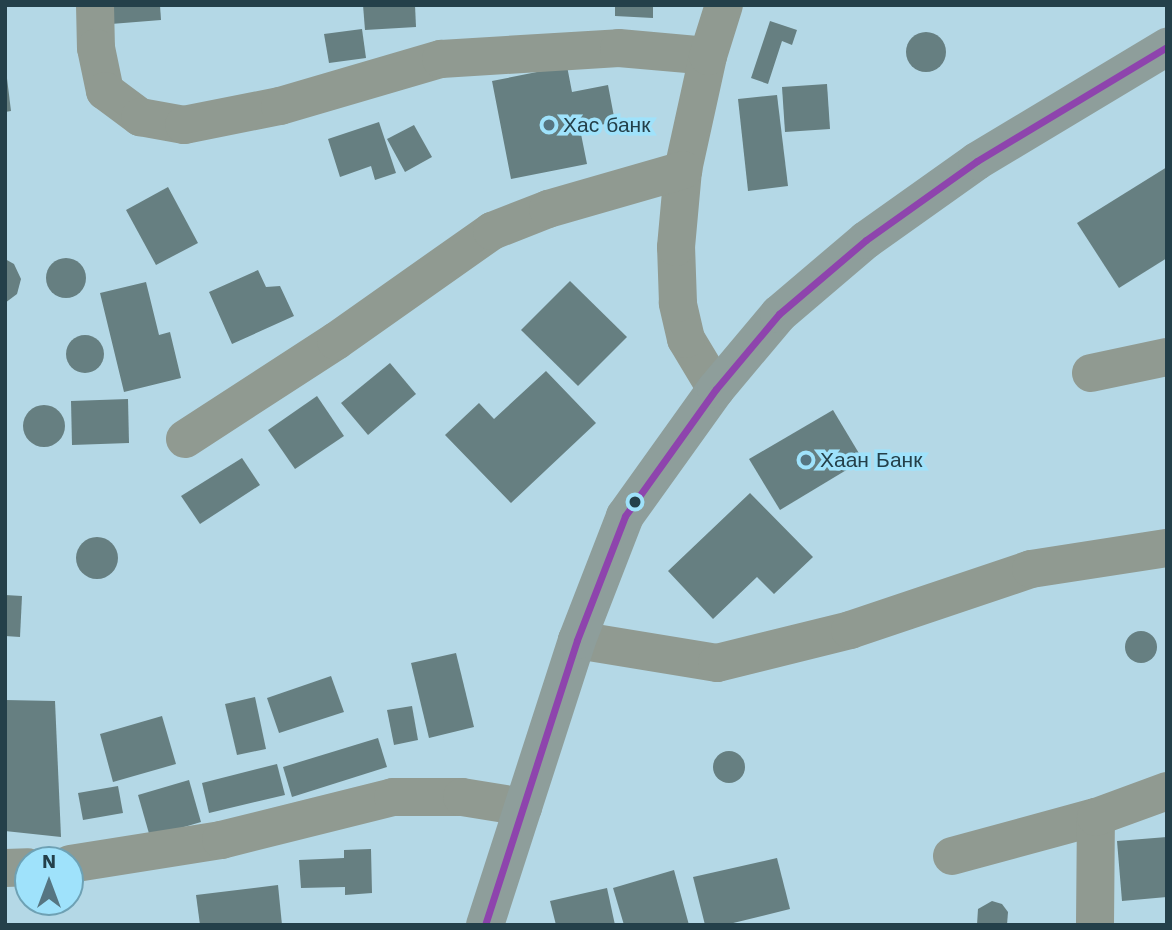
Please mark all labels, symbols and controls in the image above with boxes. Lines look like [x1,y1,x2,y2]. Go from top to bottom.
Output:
place label: Хас банк [563,112,650,138]
marker: Хас банк [541,117,557,133]
place label: Хаан Банк [820,447,922,473]
marker: Хаан Банк [798,452,814,468]
unlabelled marker [628,495,642,509]
north arrow [14,846,84,916]
text: N [42,850,56,873]

